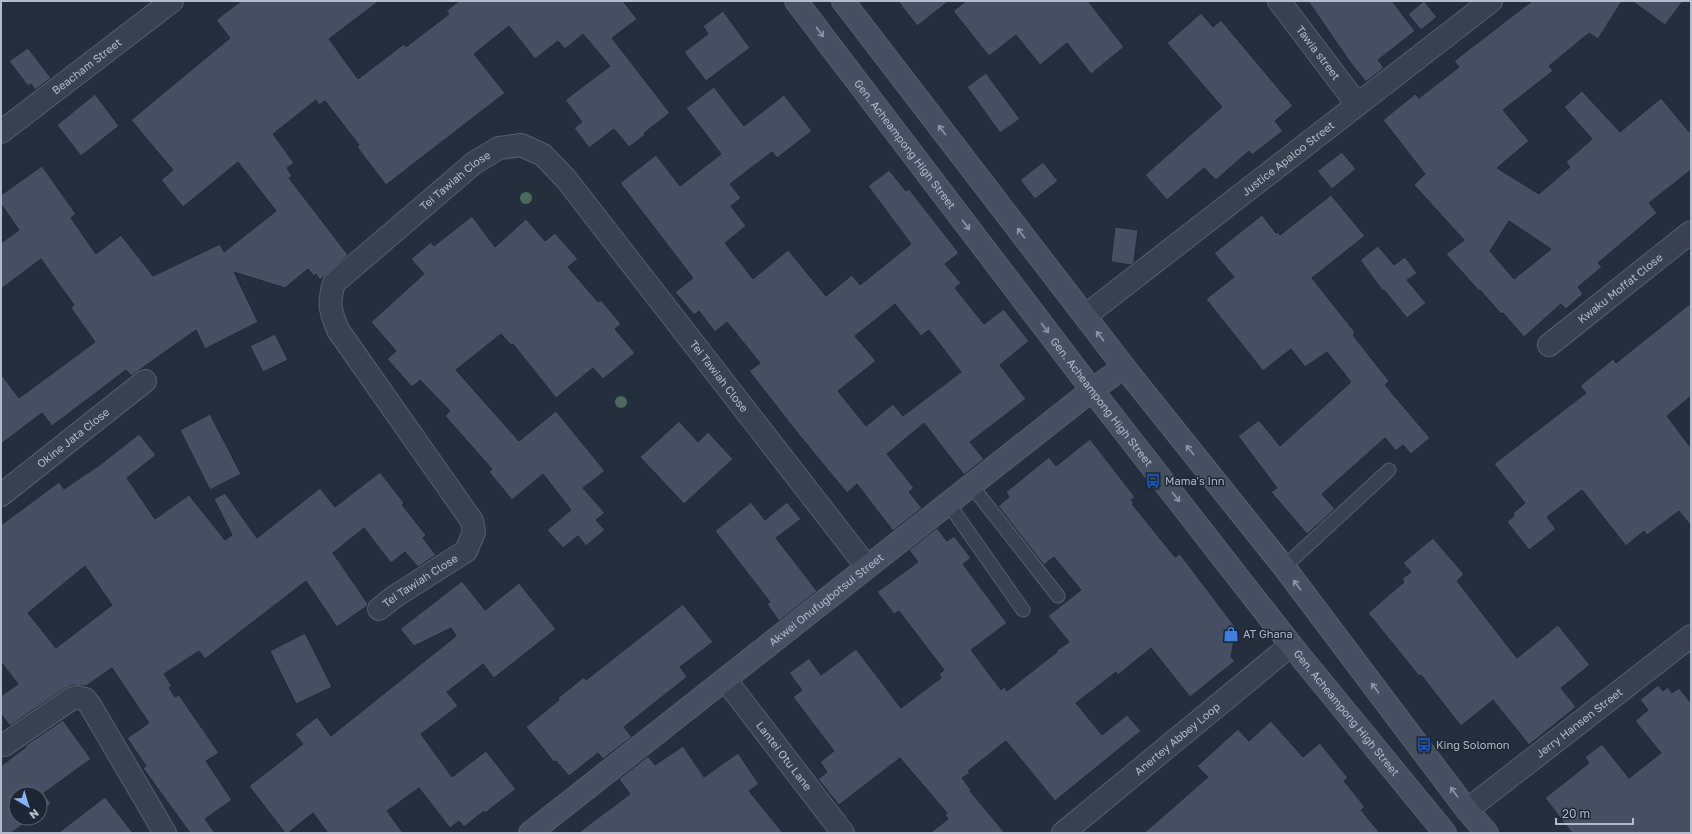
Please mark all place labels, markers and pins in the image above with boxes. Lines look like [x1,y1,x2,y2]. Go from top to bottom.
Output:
bus stop icon: Mama's Inn [1144,472,1162,490]
place label: Mama's Inn [1165,474,1225,487]
shop icon: AT Ghana [1222,625,1240,643]
place label: AT Ghana [1243,627,1293,640]
bus stop icon: King Solomon [1415,736,1433,754]
place label: King Solomon [1436,738,1510,751]

